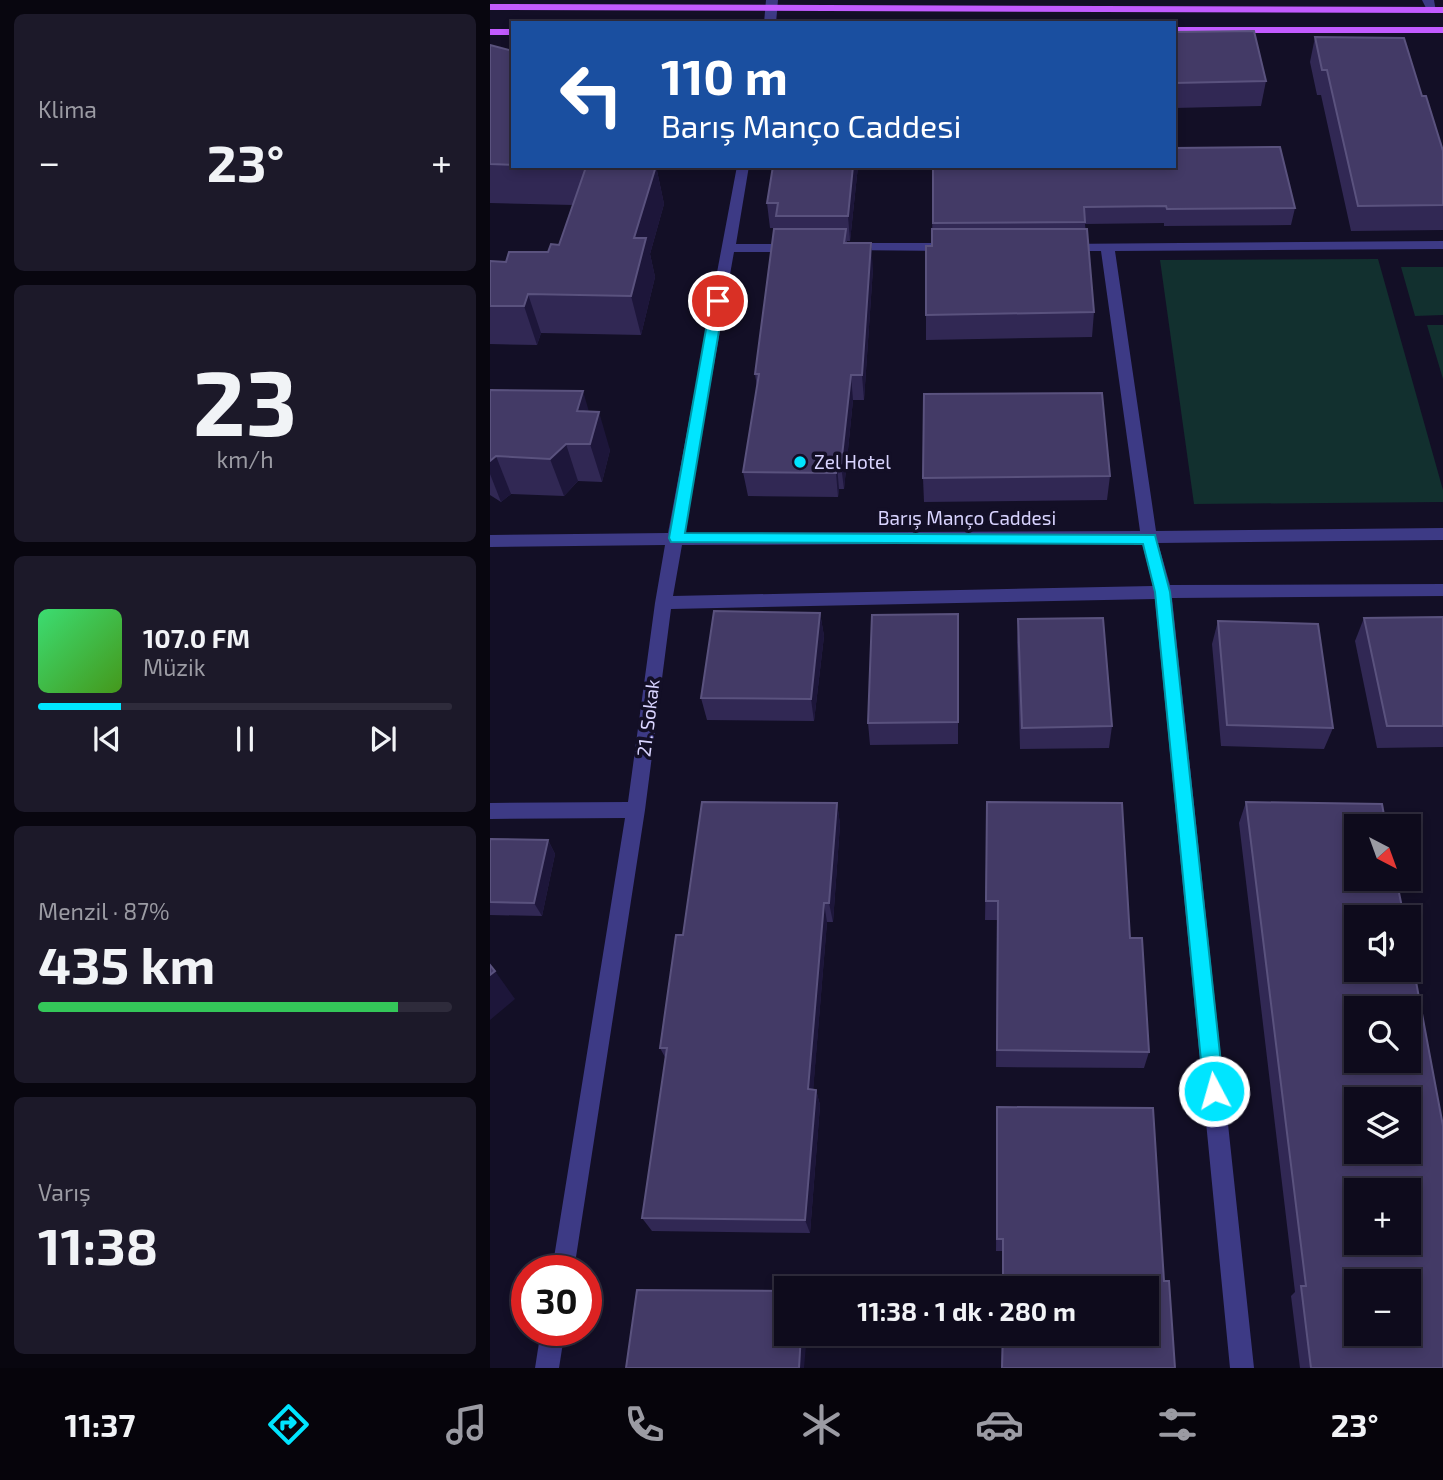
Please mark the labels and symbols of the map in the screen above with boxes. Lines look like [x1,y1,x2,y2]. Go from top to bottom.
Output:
pin [688,271,748,331]
place label: Zel Hotel [814,450,891,473]
marker: Zel Hotel [792,454,808,470]
street label: Barış Manço Caddesi [878,506,1056,530]
street label: 21. Sokak [631,677,664,758]
north arrow [1344,814,1421,891]
position arrow [1177,1054,1251,1128]
speed limit sign: 30 [511,1255,602,1346]

